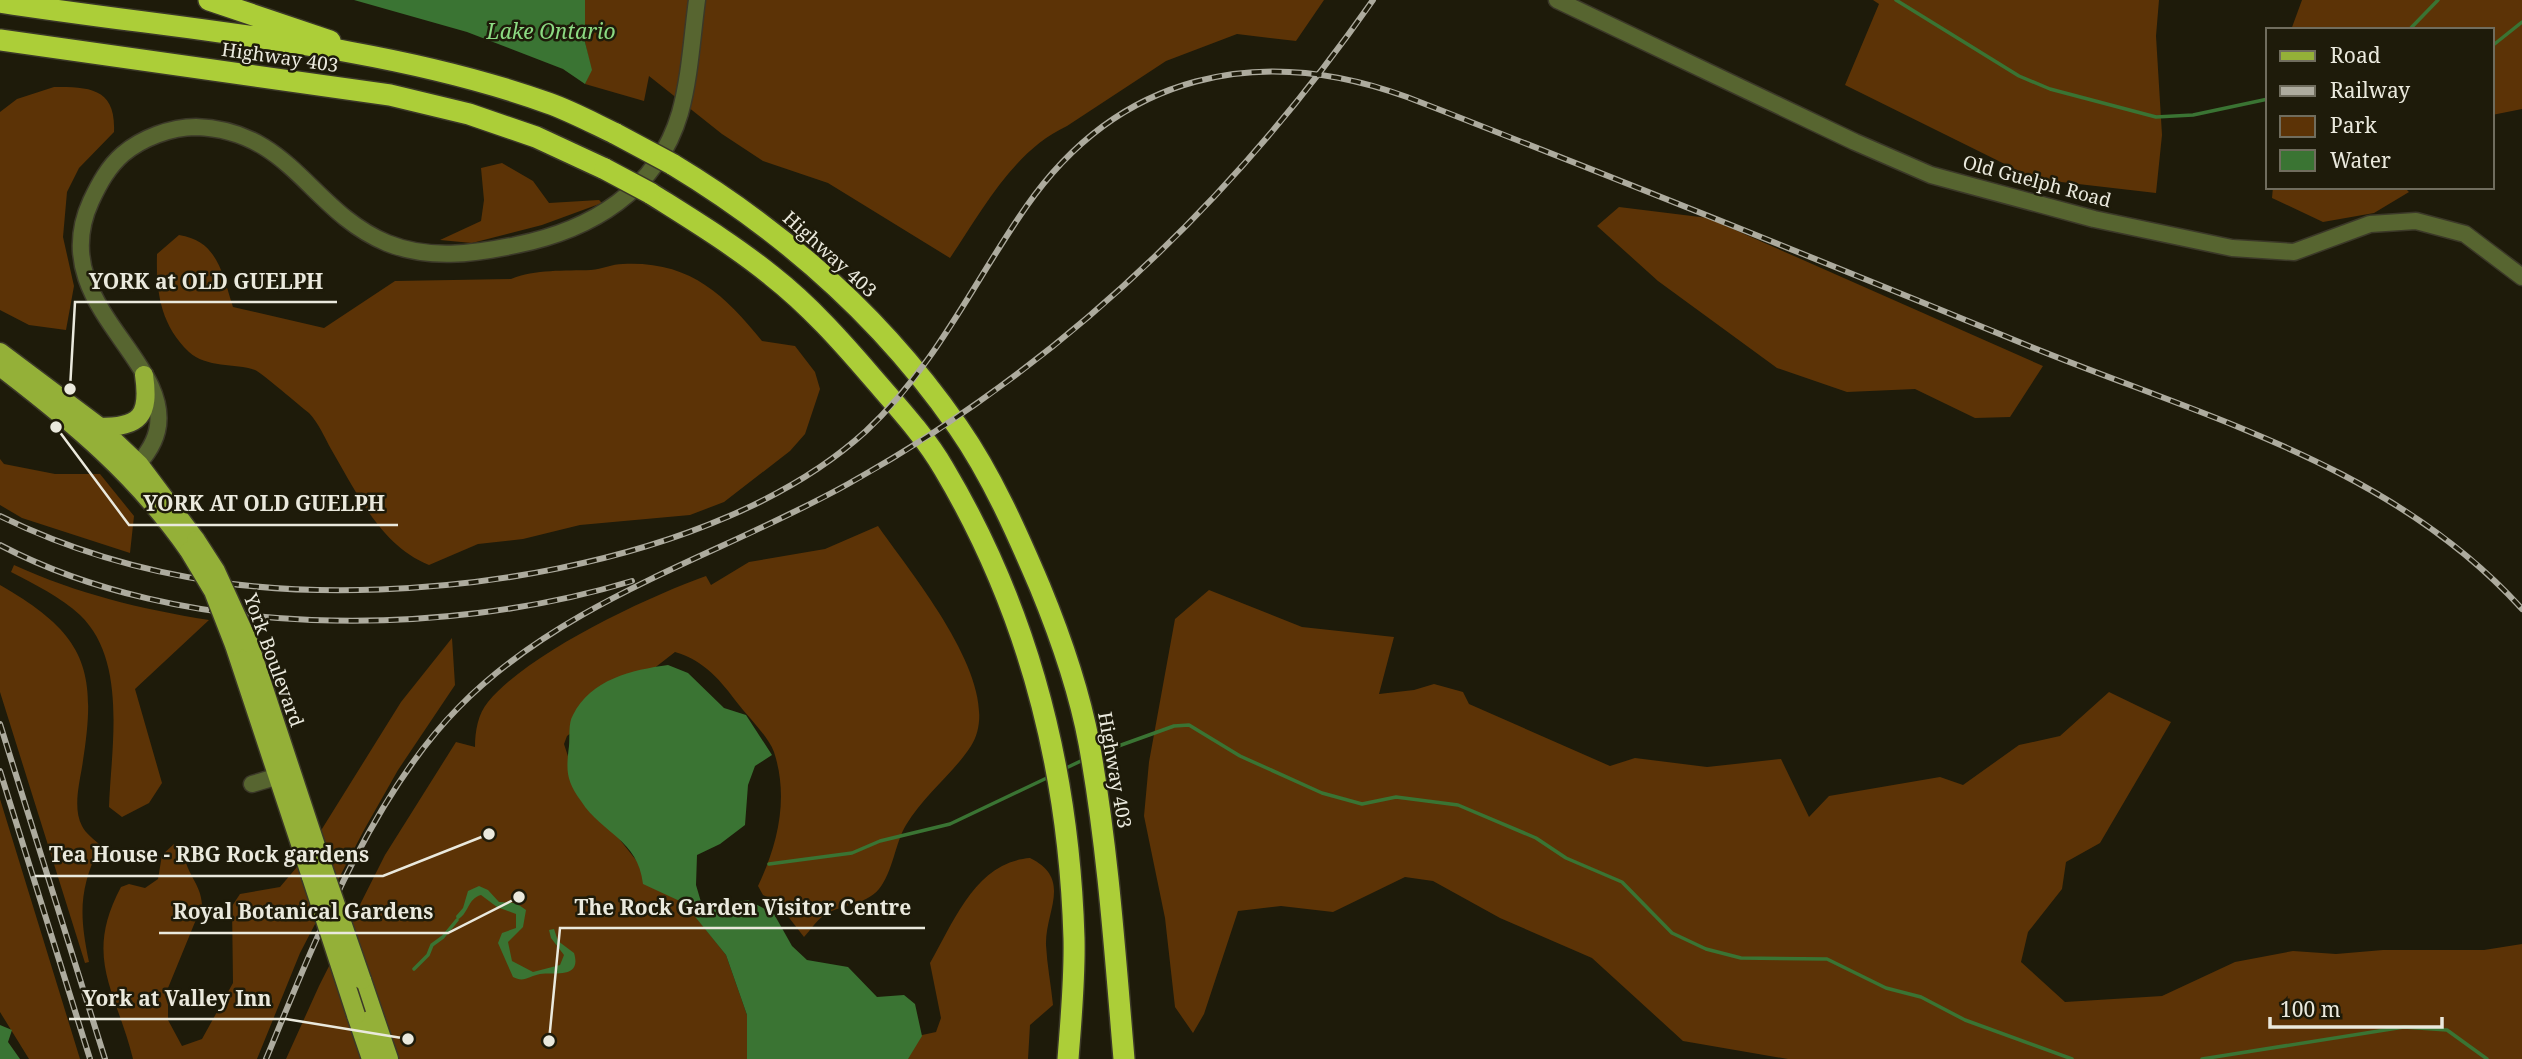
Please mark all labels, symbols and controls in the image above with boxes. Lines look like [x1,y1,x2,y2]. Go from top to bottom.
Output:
water label: Lake Ontario [486,17,615,45]
legend [2266,28,2494,189]
street label: Highway 403 [220,36,340,78]
text: Road [2330,41,2381,69]
text: Railway [2330,76,2410,104]
text: Park [2330,111,2377,139]
text: Water [2330,146,2391,174]
street label: Old Guelph Road [1960,149,2114,213]
street label: Highway 403 [778,205,882,303]
callout: YORK at OLD GUELPH [75,260,337,302]
text: YORK at OLD GUELPH [89,267,323,295]
callout: YORK AT OLD GUELPH [129,483,398,525]
text: YORK AT OLD GUELPH [143,489,385,517]
street label: York Boulevard [237,589,310,731]
street label: Highway 403 [1092,710,1138,830]
callout: Tea House - RBG Rock gardens [35,834,383,876]
text: Tea House - RBG Rock gardens [49,840,369,868]
callout: The Rock Garden Visitor Centre [560,886,925,928]
callout: Royal Botanical Gardens [159,891,448,933]
text: The Rock Garden Visitor Centre [575,893,911,921]
text: Royal Botanical Gardens [173,897,433,925]
callout: York at Valley Inn [69,977,286,1019]
text: York at Valley Inn [82,984,272,1012]
scale bar [2270,986,2442,1030]
text: 100 m [2280,995,2341,1023]

